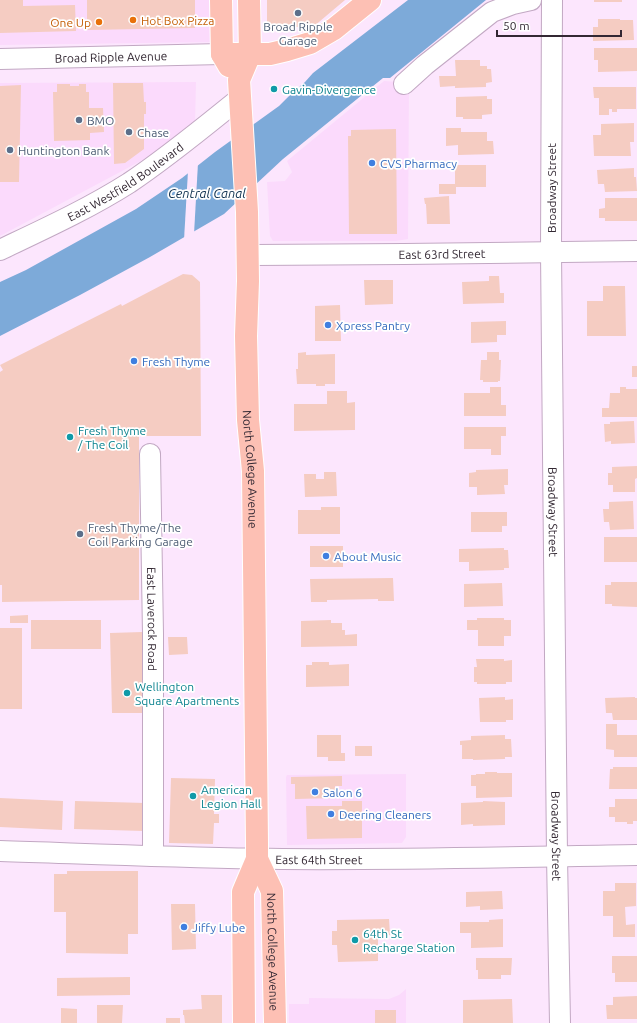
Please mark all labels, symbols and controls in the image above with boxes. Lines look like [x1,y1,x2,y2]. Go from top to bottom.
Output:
marker: Broad Ripple Garage [293,8,303,18]
scale bar [497,12,621,38]
place label: Hot Box Pizza [141,14,214,27]
marker: Hot Box Pizza [128,15,138,25]
place label: One Up [50,16,91,29]
marker: One Up [94,17,104,27]
text: 50 m [503,19,530,32]
place label: Broad Ripple Garage [263,20,333,47]
street label: Broad Ripple Avenue [55,49,167,64]
place label: Gavin-Divergence [282,83,376,96]
marker: Gavin-Divergence [269,84,279,94]
place label: BMO [87,114,114,127]
marker: BMO [74,115,84,125]
place label: Chase [137,126,169,139]
marker: Chase [124,127,134,137]
street label: East Westfield Boulevard [65,140,186,223]
street label: Broadway Street [545,143,558,233]
place label: Huntington Bank [18,144,109,157]
marker: Huntington Bank [5,145,15,155]
place label: CVS Pharmacy [380,157,457,170]
marker: CVS Pharmacy [367,158,377,168]
water label: Central Canal [168,186,246,200]
street label: East 63rd Street [398,246,486,261]
place label: Xpress Pantry [336,319,410,332]
marker: Xpress Pantry [323,320,333,330]
place label: Fresh Thyme [142,355,210,368]
marker: Fresh Thyme [129,356,139,366]
street label: North College Avenue [241,410,260,529]
place label: Fresh Thyme / The Coil [77,424,146,451]
marker: Fresh Thyme / The Coil [65,432,75,442]
street label: Broadway Street [547,467,561,557]
place label: Fresh Thyme/The Coil Parking Garage [88,521,193,548]
marker: Fresh Thyme/The Coil Parking Garage [75,529,85,539]
place label: About Music [334,550,402,563]
marker: About Music [321,551,331,561]
street label: East Laverock Road [145,567,160,671]
place label: Wellington Square Apartments [135,680,239,707]
marker: Wellington Square Apartments [122,688,132,698]
place label: American Legion Hall [201,783,261,810]
place label: Salon 6 [323,786,362,799]
marker: Salon 6 [310,787,320,797]
marker: American Legion Hall [188,791,198,801]
street label: Broadway Street [550,791,564,881]
place label: Deering Cleaners [339,808,431,821]
marker: Deering Cleaners [326,809,336,819]
street label: East 64th Street [275,852,363,866]
street label: North College Avenue [266,892,281,1011]
place label: Jiffy Lube [192,921,245,934]
marker: Jiffy Lube [179,922,189,932]
place label: 64th St Recharge Station [363,927,455,954]
marker: 64th St Recharge Station [350,935,360,945]

